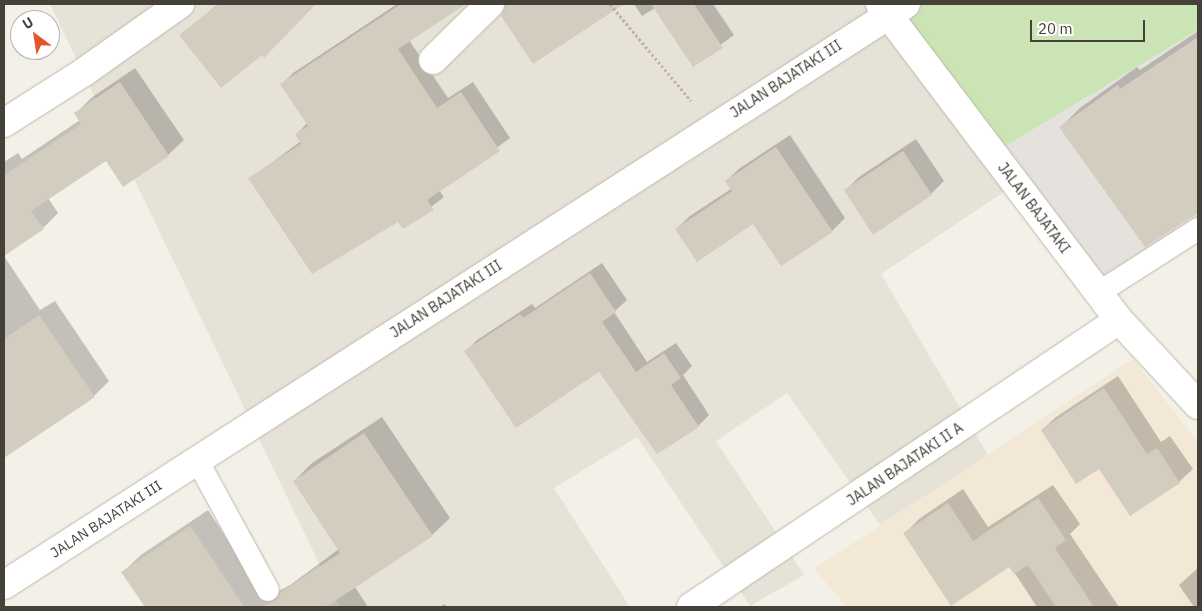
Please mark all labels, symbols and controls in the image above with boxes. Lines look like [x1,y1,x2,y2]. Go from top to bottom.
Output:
north arrow [10,10,60,60]
scale bar [1032,10,1147,42]
text: U [19,13,37,33]
text: 20 m [1038,19,1073,38]
street label: JALAN BAJATAKI III [727,37,845,121]
street label: JALAN BAJATAKI [994,159,1074,257]
street label: JALAN BAJATAKI III [387,257,505,341]
street label: JALAN BAJATAKI II A [844,419,966,509]
street label: JALAN BAJATAKI III [47,477,165,561]

